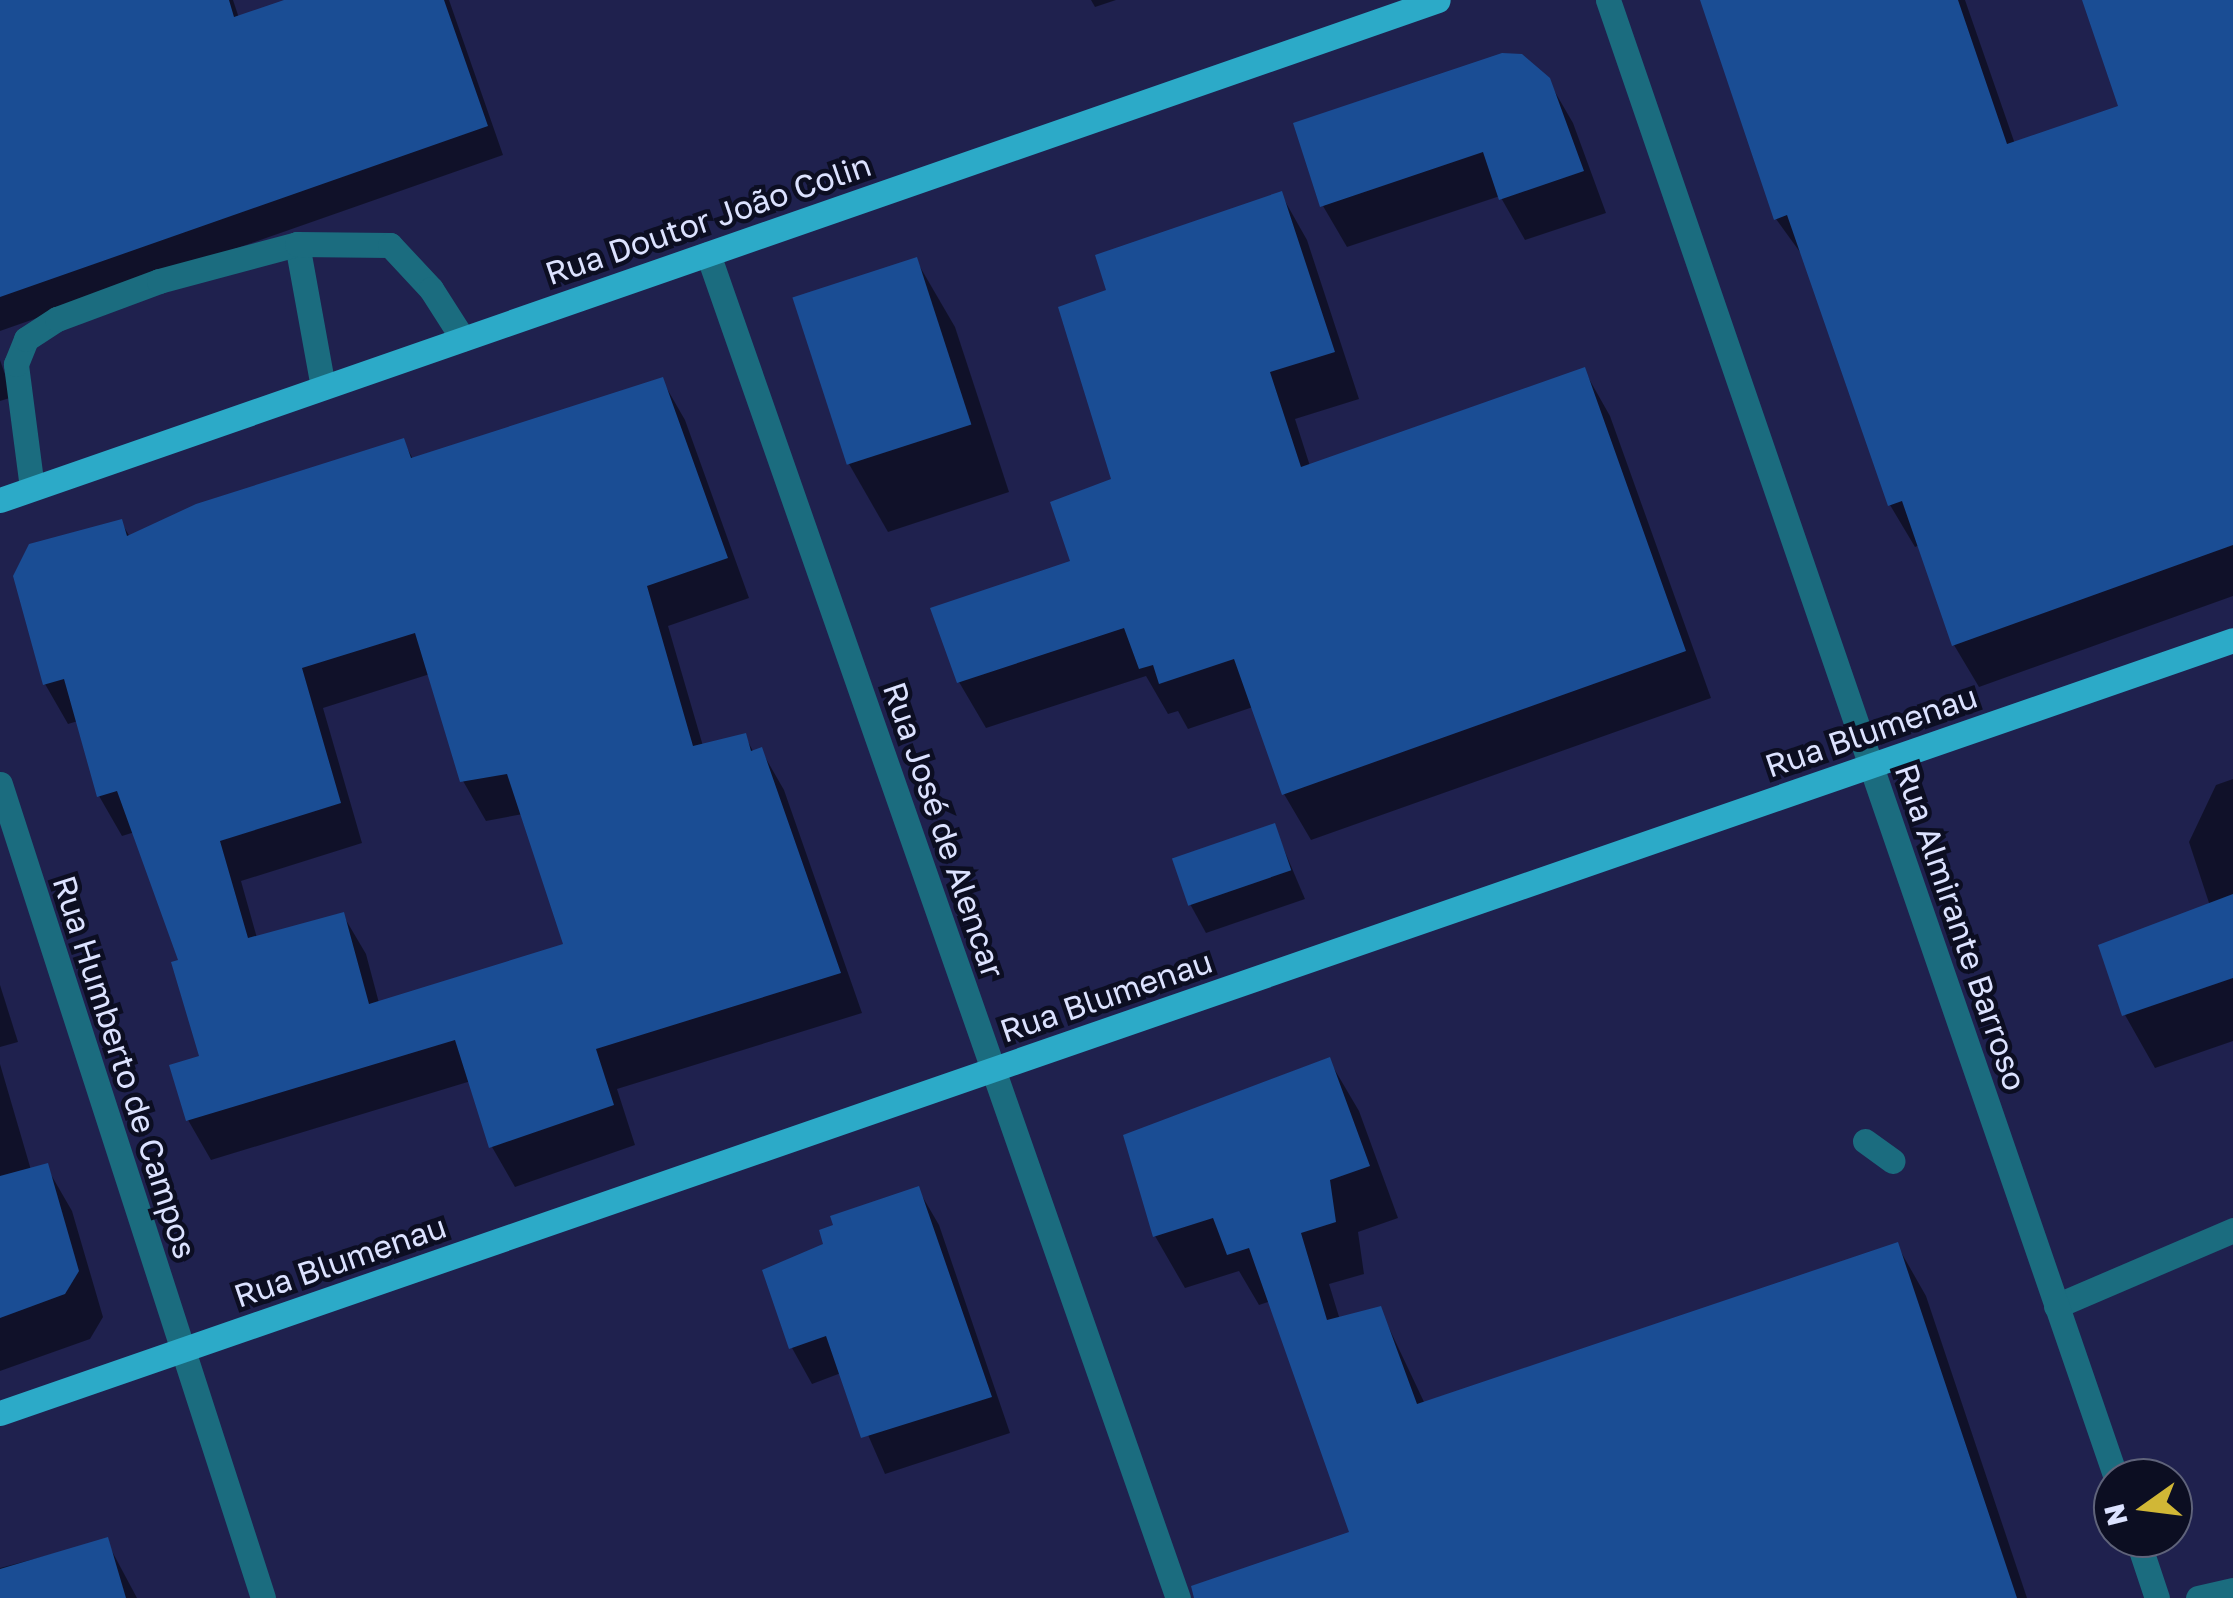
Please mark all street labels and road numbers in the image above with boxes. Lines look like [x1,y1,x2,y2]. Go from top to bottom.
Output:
street label: Rua Doutor João Colin [540,145,876,293]
street label: Rua José de Alencar [875,677,1013,983]
street label: Rua Blumenau [1760,677,1982,785]
street label: Rua Almirante Barroso [1887,759,2035,1095]
street label: Rua Humberto de Campos [45,871,205,1263]
street label: Rua Blumenau [995,942,1217,1050]
street label: Rua Blumenau [229,1207,451,1315]

